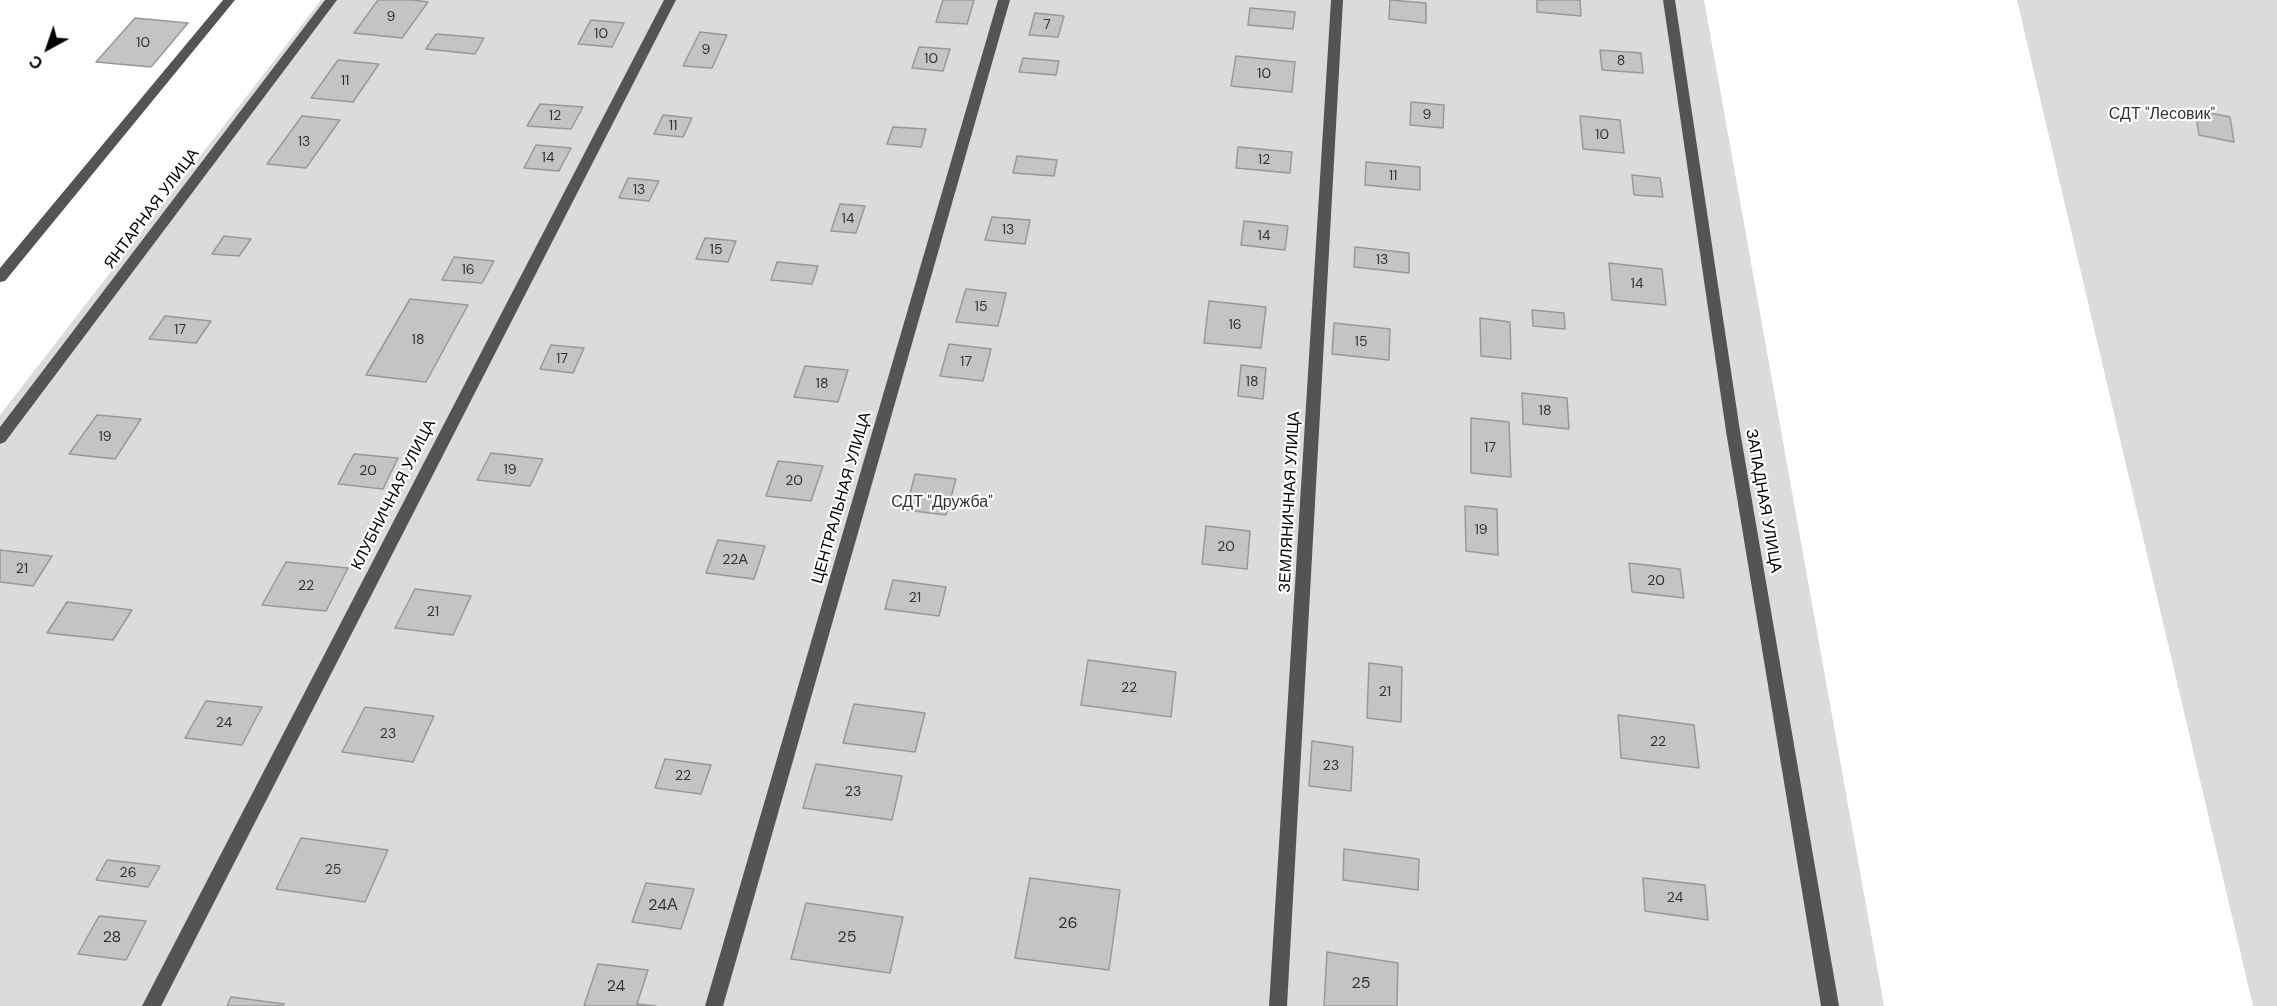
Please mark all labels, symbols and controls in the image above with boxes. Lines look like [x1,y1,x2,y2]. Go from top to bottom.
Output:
house number: 9 [387,9,395,25]
house number: 7 [1043,17,1051,33]
north arrow [18,18,78,78]
house number: 10 [594,26,608,42]
house number: 10 [136,35,150,51]
house number: 9 [702,42,710,58]
text: С [25,50,47,74]
house number: 10 [924,51,938,67]
house number: 8 [1617,53,1625,69]
house number: 10 [1257,66,1271,82]
house number: 11 [341,73,349,89]
park label: СДТ "Лесовик" [2109,105,2215,125]
house number: 9 [1423,107,1431,123]
house number: 12 [549,108,561,124]
house number: 11 [669,118,677,134]
house number: 10 [1595,127,1609,143]
house number: 13 [298,134,310,150]
street label: ЯНТАРНАЯ УЛИЦА [100,145,204,273]
house number: 14 [542,150,554,166]
house number: 12 [1258,152,1270,168]
house number: 11 [1389,168,1397,184]
house number: 13 [633,182,645,198]
house number: 14 [842,211,854,227]
house number: 13 [1002,222,1014,238]
house number: 14 [1258,228,1270,244]
house number: 15 [710,242,722,258]
house number: 13 [1376,252,1388,268]
house number: 16 [461,262,475,278]
house number: 14 [1631,276,1643,292]
house number: 15 [975,299,987,315]
house number: 16 [1228,317,1242,333]
house number: 17 [174,322,186,338]
house number: 18 [412,332,424,348]
house number: 15 [1355,334,1367,350]
house number: 17 [556,351,568,367]
house number: 17 [960,354,972,370]
house number: 18 [1246,374,1258,390]
house number: 18 [816,376,828,392]
house number: 18 [1539,403,1551,419]
street label: ЦЕНТРАЛЬНАЯ УЛИЦА [808,410,876,586]
street label: ЗЕМЛЯНИЧНАЯ УЛИЦА [1276,411,1304,593]
street label: КЛУБНИЧНАЯ УЛИЦА [348,417,440,573]
street label: ЗАПАДНАЯ УЛИЦА [1741,428,1785,574]
house number: 19 [98,429,112,445]
house number: 17 [1484,440,1496,456]
house number: 19 [503,462,517,478]
house number: 20 [359,463,377,479]
house number: 20 [785,473,803,489]
park label: СДТ "Дружба" [891,493,993,513]
house number: 19 [1474,522,1488,538]
house number: 20 [1217,539,1235,555]
house number: 22А [722,552,748,568]
house number: 21 [16,561,28,577]
house number: 20 [1647,573,1665,589]
house number: 22 [298,578,314,594]
house number: 21 [909,590,921,606]
house number: 21 [427,604,439,620]
house number: 22 [1121,680,1137,696]
house number: 21 [1379,684,1391,700]
house number: 24 [216,715,232,731]
house number: 23 [380,726,396,742]
house number: 22 [1650,734,1666,750]
house number: 23 [1323,758,1339,774]
house number: 22 [675,768,691,784]
house number: 23 [845,784,861,800]
house number: 25 [325,862,341,878]
house number: 26 [120,865,136,881]
house number: 24 [1667,890,1683,906]
house number: 24А [648,896,678,916]
house number: 26 [1058,914,1078,934]
house number: 28 [103,928,121,948]
house number: 25 [838,928,856,948]
house number: 25 [1352,974,1370,994]
house number: 24 [607,977,625,997]

